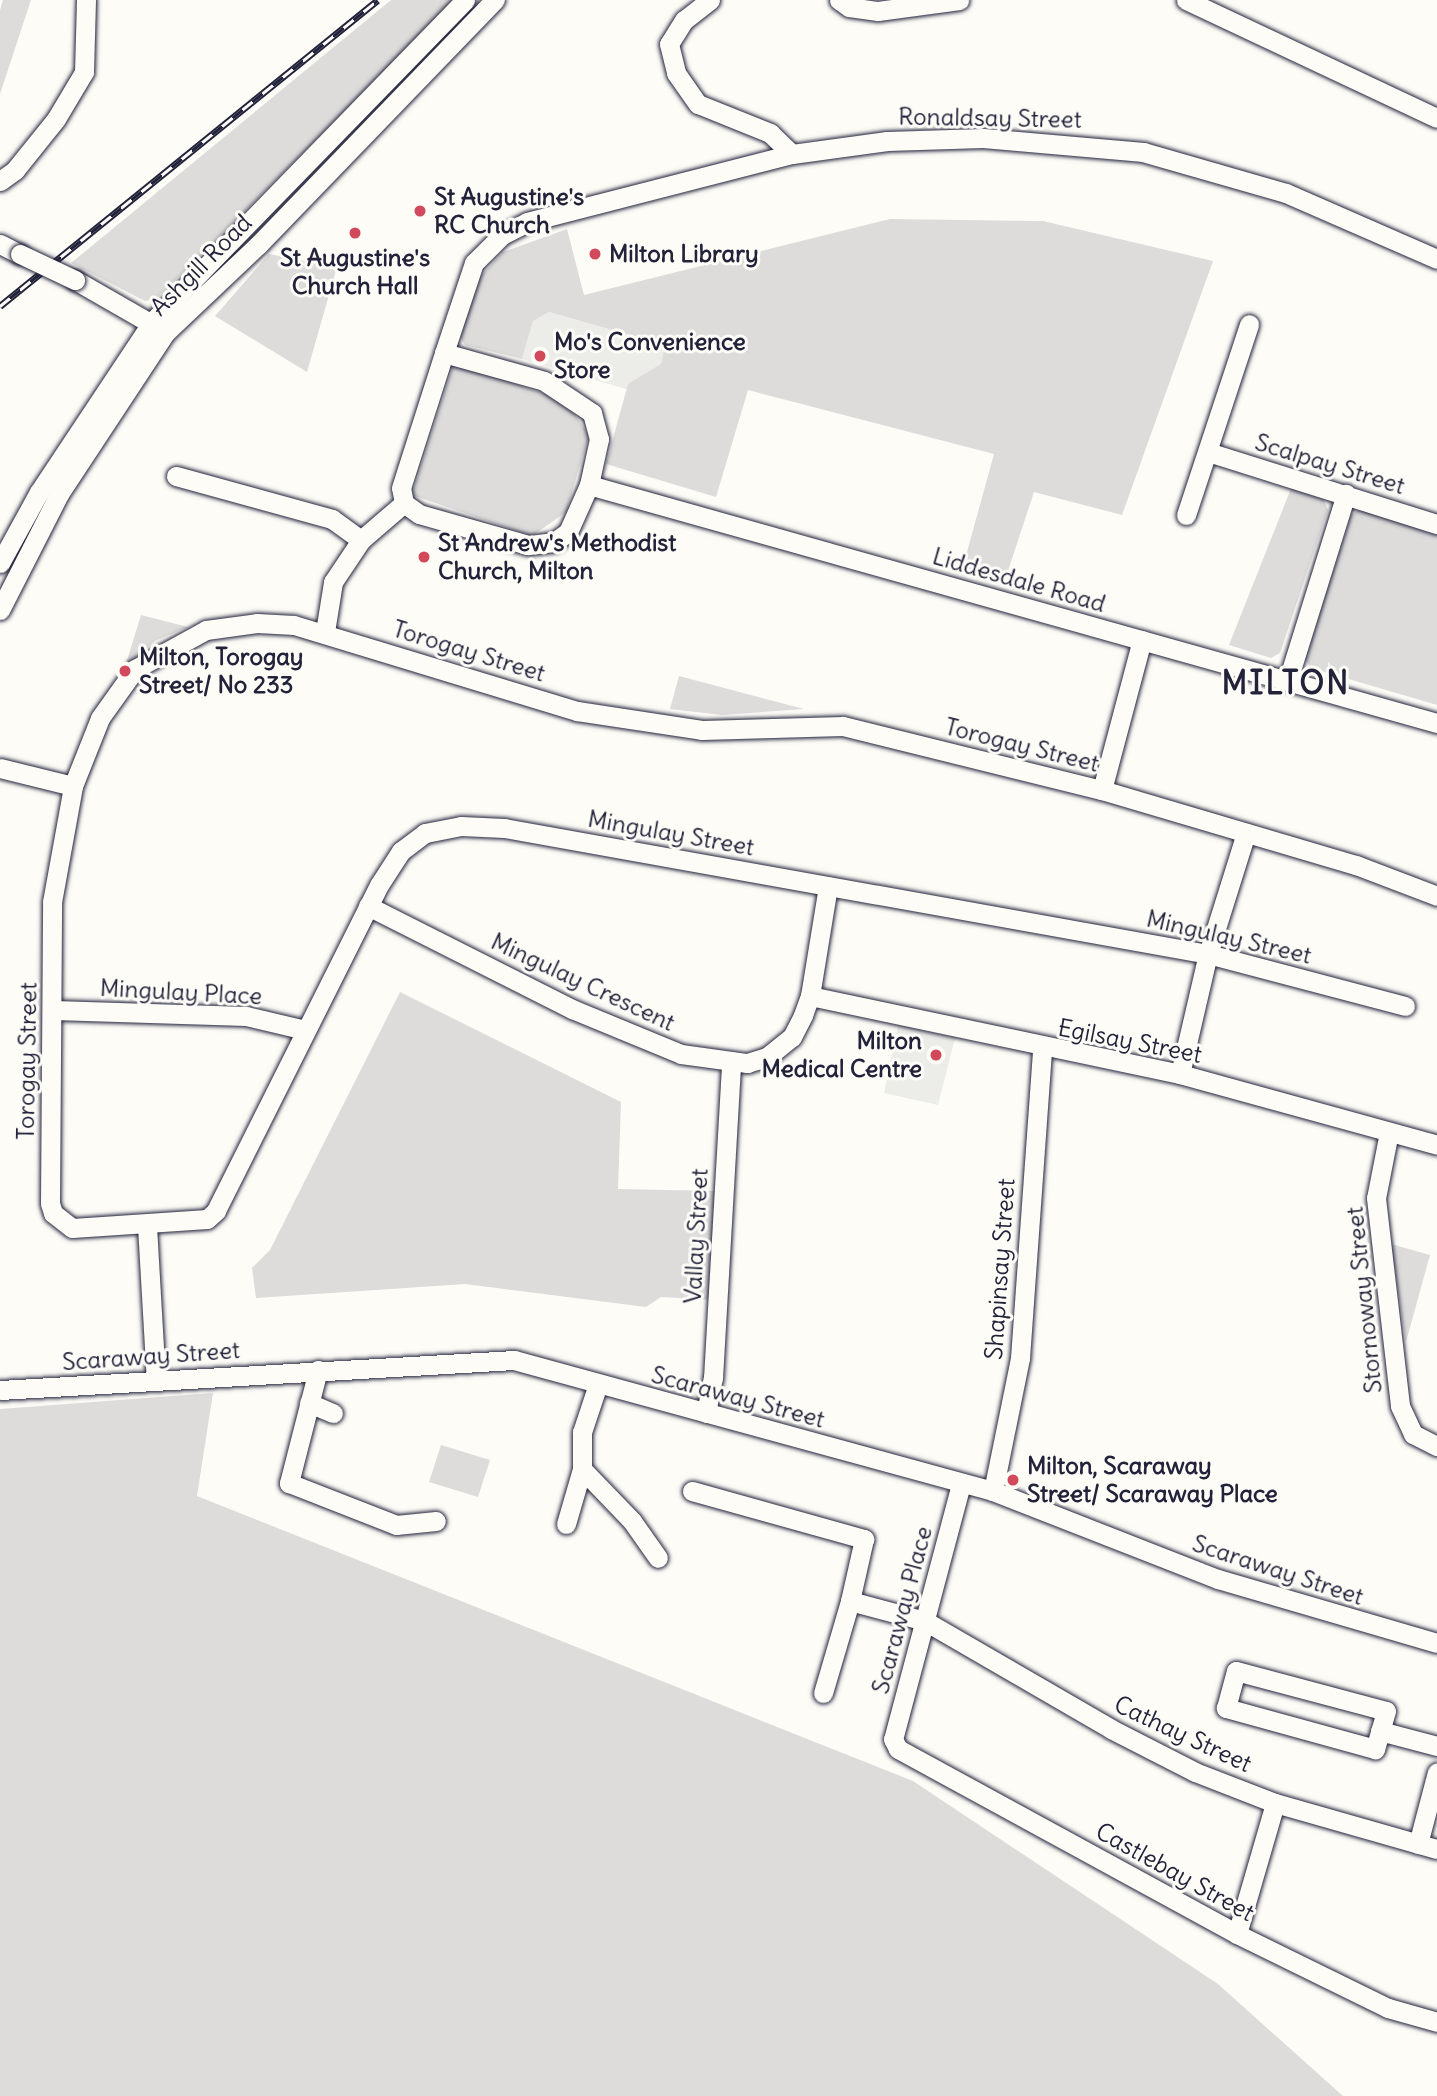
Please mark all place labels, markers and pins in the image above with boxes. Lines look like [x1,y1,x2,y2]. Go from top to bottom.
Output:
place label: St Augustine's RC Church [434,183,584,239]
marker: St Augustine's RC Church [412,203,428,219]
marker: St Augustine's Church Hall [347,225,363,241]
place label: Milton Library [609,240,759,268]
place label: St Augustine's Church Hall [280,244,430,300]
marker: Milton Library [587,246,603,262]
place label: Mo's Convenience Store [554,328,746,384]
marker: Mo's Convenience Store [532,348,548,364]
place label: St Andrew's Methodist Church, Milton [438,529,676,585]
marker: St Andrew's Methodist Church, Milton [416,549,432,565]
place label: Milton, Torogay Street/ No 233 [139,643,303,699]
marker: Milton, Torogay Street/ No 233 [117,663,133,679]
place label: Milton Medical Centre [762,1027,922,1083]
marker: Milton Medical Centre [928,1047,944,1063]
place label: Milton, Scaraway Street/ Scaraway Place [1027,1452,1278,1508]
marker: Milton, Scaraway Street/ Scaraway Place [1005,1472,1021,1488]

